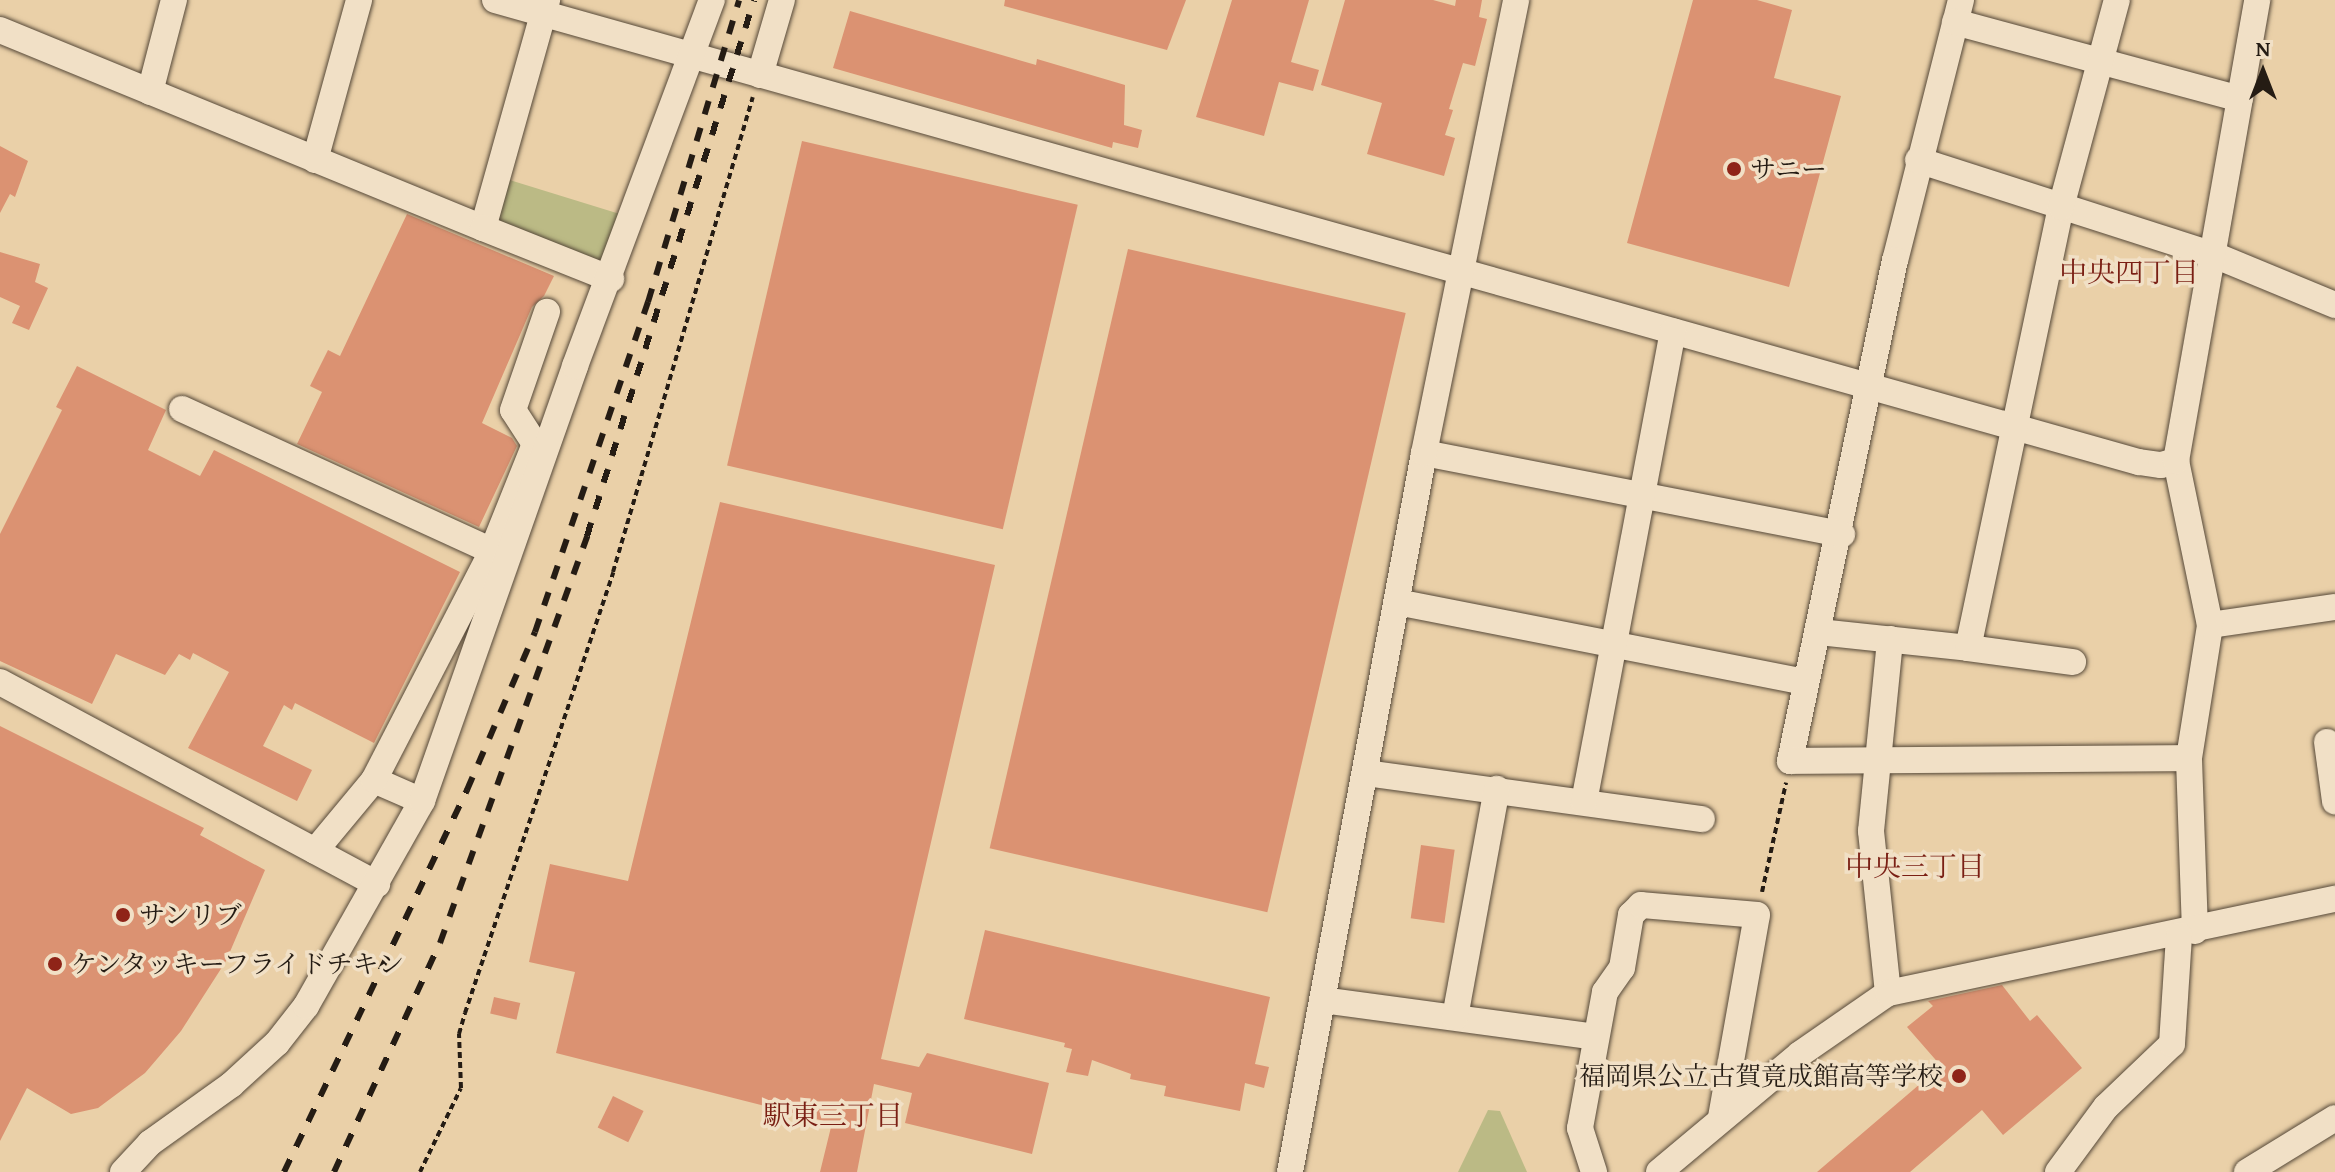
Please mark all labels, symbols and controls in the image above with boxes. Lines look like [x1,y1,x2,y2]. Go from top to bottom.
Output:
north arrow [2223,32,2303,112]
text: N [2256,32,2270,64]
place label: サニー [1750,153,1828,185]
marker: サニー [1725,160,1743,178]
district label: 中央四丁目 [2059,255,2199,289]
district label: 中央三丁目 [1845,849,1985,883]
place label: サンリブ [139,899,243,931]
marker: サンリブ [114,906,132,924]
place label: ケンタッキーフライドチキン [71,948,409,980]
marker: ケンタッキーフライドチキン [46,955,64,973]
place label: 福岡県公立古賀竟成館高等学校 [1579,1060,1943,1092]
marker: 福岡県公立古賀竟成館高等学校 [1950,1067,1968,1085]
district label: 駅東三丁目 [763,1098,903,1132]

